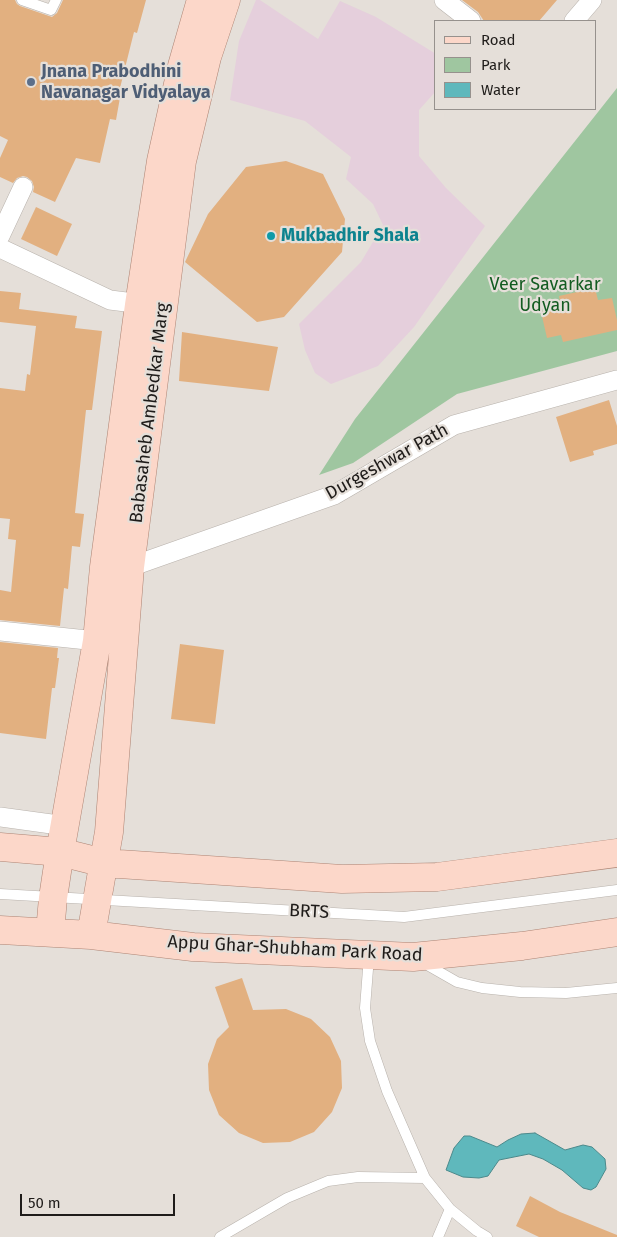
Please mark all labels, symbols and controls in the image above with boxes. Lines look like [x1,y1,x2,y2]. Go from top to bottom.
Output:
legend [434,20,597,110]
text: Road [481,31,516,49]
text: Park [481,56,511,74]
place label: Jnana Prabodhini Navanagar Vidyalaya [41,61,211,104]
marker: Jnana Prabodhini Navanagar Vidyalaya [25,76,37,88]
text: Water [481,81,520,99]
place label: Mukbadhir Shala [281,225,419,247]
marker: Mukbadhir Shala [265,230,277,242]
park label: Veer Savarkar Udyan [489,274,601,316]
street label: Babasaheb Ambedkar Marg [126,302,174,524]
street label: Durgeshwar Path [322,419,452,505]
street label: BRTS [288,900,330,924]
street label: Appu Ghar-Shubham Park Road [167,932,423,966]
scale bar [22,1184,178,1216]
text: 50 m [28,1194,61,1212]

